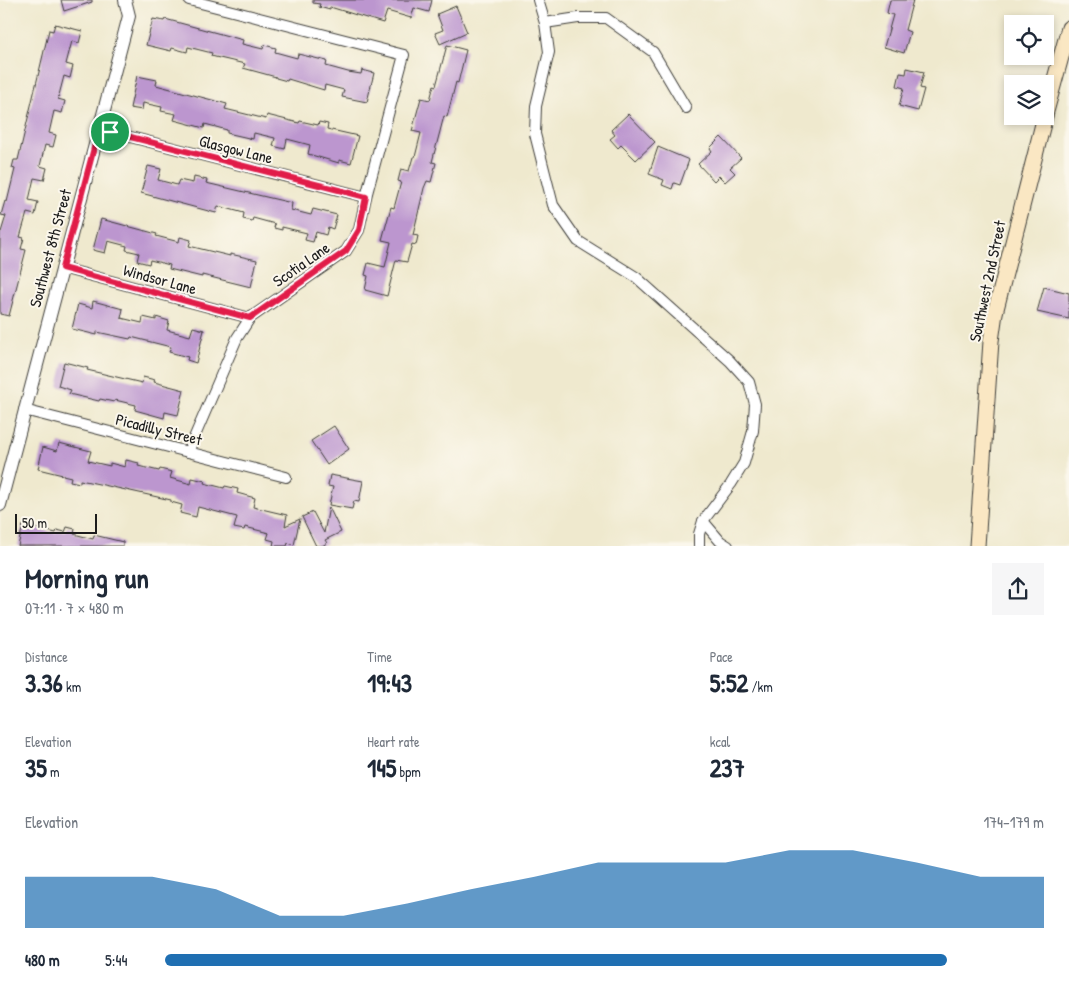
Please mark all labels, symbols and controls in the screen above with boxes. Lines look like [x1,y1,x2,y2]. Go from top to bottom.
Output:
map controls [1004,15,1054,125]
button: locate [1004,15,1054,65]
button: layers [1004,75,1054,125]
pin [89,111,131,153]
icon: arrive [96,118,124,146]
street label: Glasgow Lane [197,129,276,169]
street label: Southwest 8th Street [24,186,76,310]
street label: Southwest 2nd Street [963,218,1011,344]
street label: Scotia Lane [268,236,334,292]
street label: Windsor Lane [121,259,200,300]
street label: Picadilly Street [114,408,205,450]
scale bar [15,510,98,534]
text: 50 m [22,513,47,532]
text: Morning run [25,559,149,597]
button: share [992,563,1044,615]
text: 07:11 · 7 × 480 m [25,597,124,619]
text: Distance [25,647,68,666]
text: Time [367,647,392,666]
text: Pace [710,647,733,666]
text: 3.36 [25,666,63,700]
text: 19:43 [367,666,412,700]
text: 5:52 [710,666,748,700]
text: km [63,677,81,696]
text: /km [748,677,773,696]
text: Elevation [25,732,72,751]
text: Heart rate [367,732,420,751]
text: kcal [710,732,730,751]
text: 35 [25,751,47,785]
text: 145 [367,751,396,785]
text: 237 [710,751,745,785]
text: m [47,762,60,781]
text: bpm [396,762,421,781]
text: Elevation [25,811,78,833]
text: 174–179 m [983,811,1044,833]
text: 480 m [25,949,60,971]
text: 5:44 [105,949,127,971]

